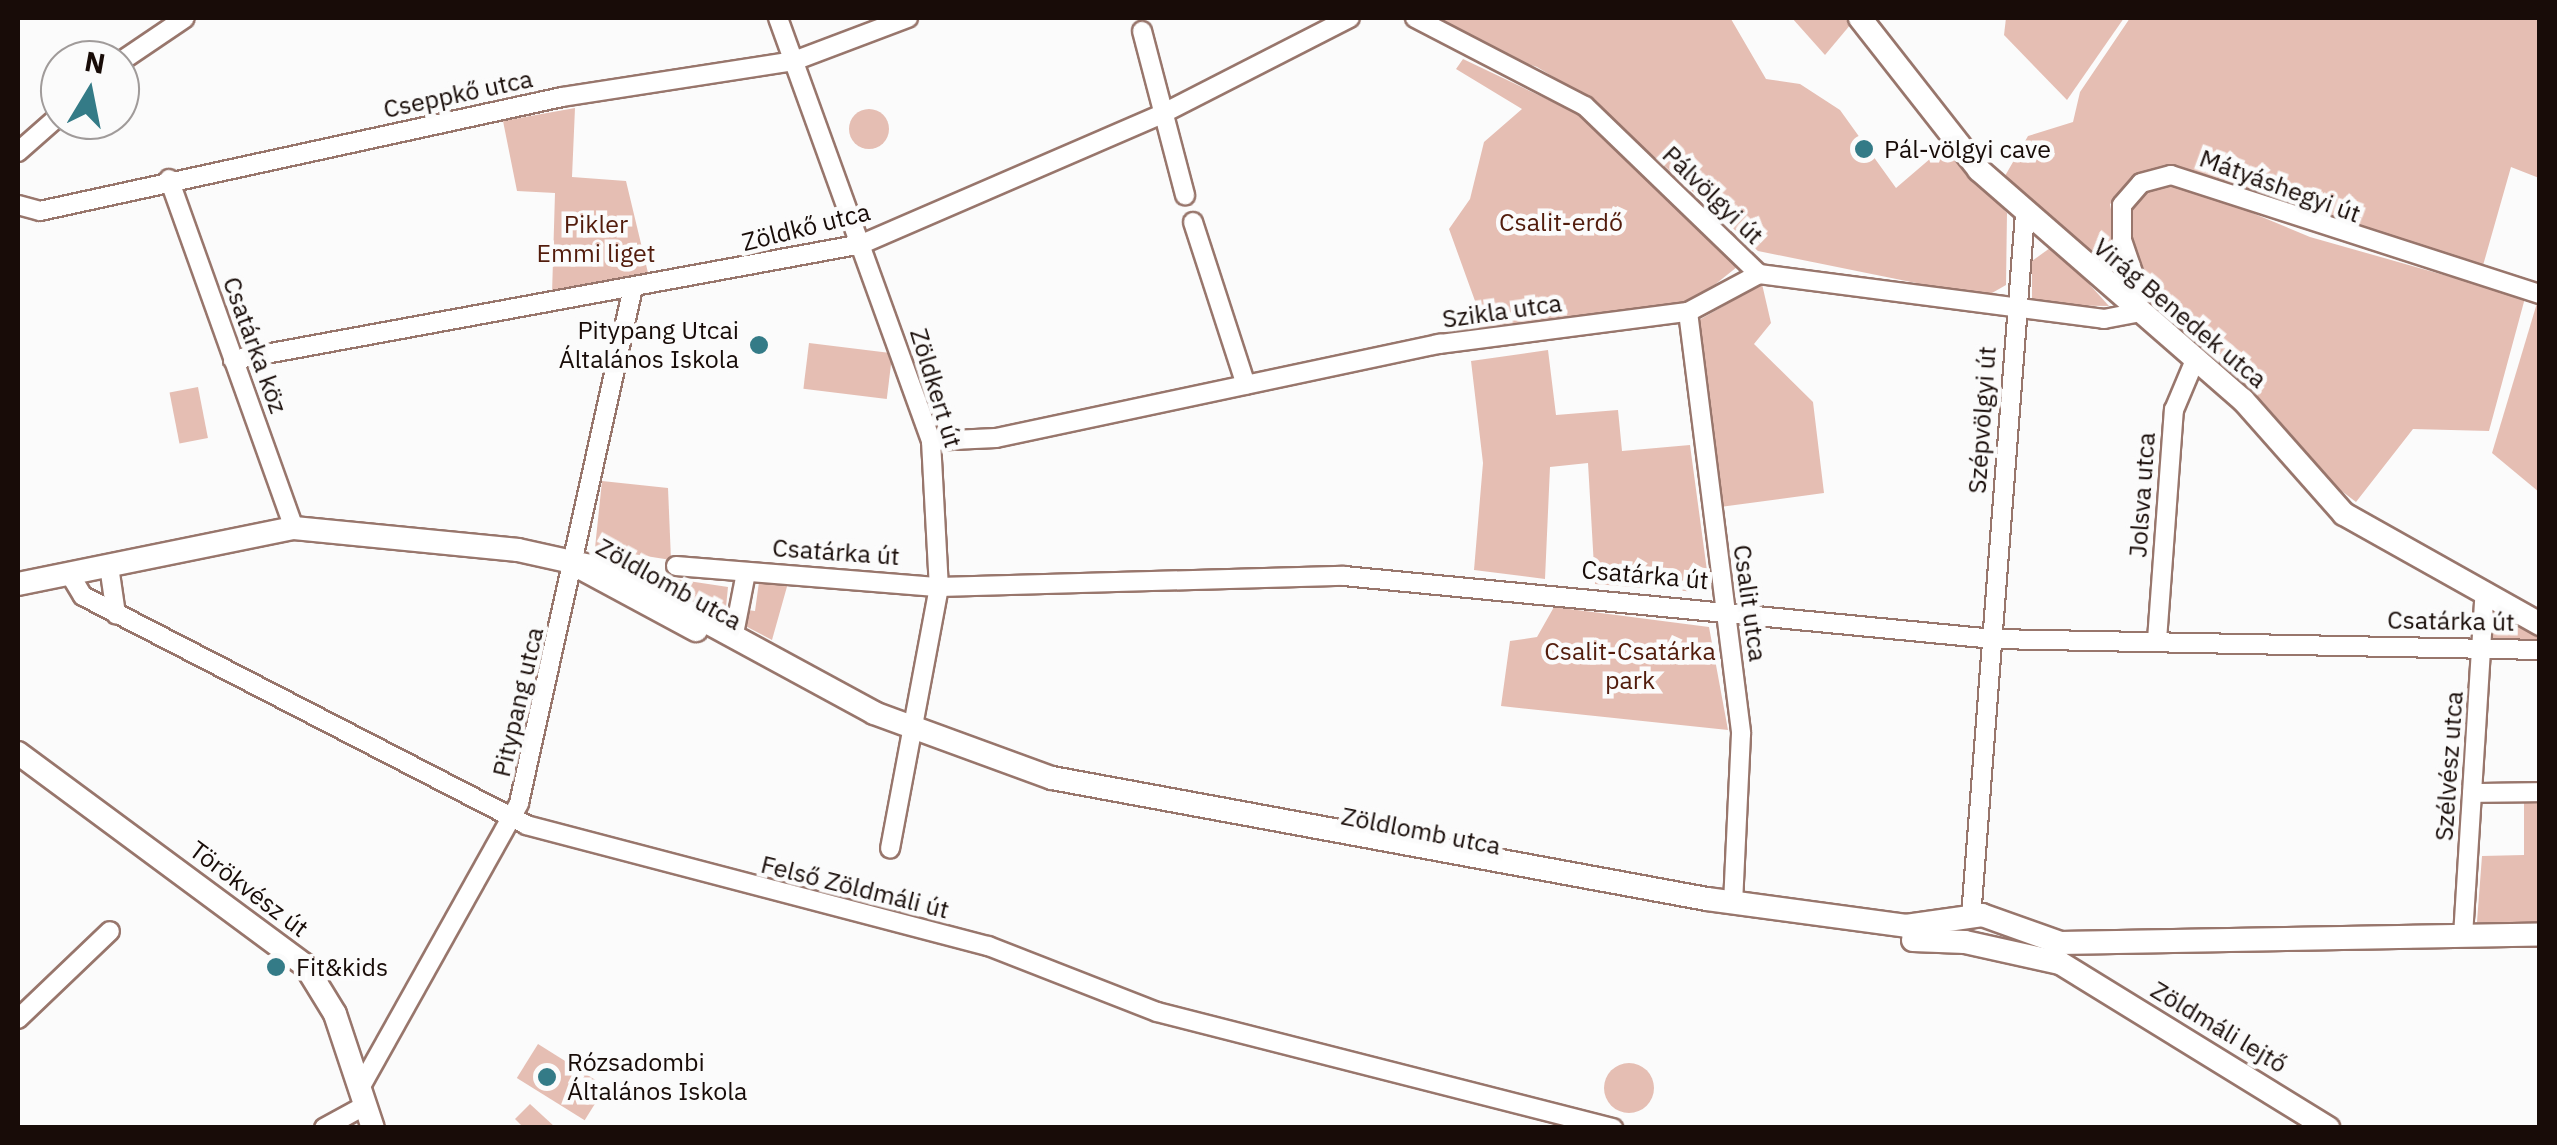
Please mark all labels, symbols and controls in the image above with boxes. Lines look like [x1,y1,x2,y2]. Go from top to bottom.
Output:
north arrow [40,40,140,140]
text: N [82,42,108,82]
street label: Cseppkő utca [381,64,535,124]
place label: Pál-völgyi cave [1884,134,2051,164]
marker: Pál-völgyi cave [1853,138,1875,160]
street label: Pálvölgyi út [1656,140,1770,250]
street label: Mátyáshegyi út [2196,143,2364,229]
street label: Zöldkő utca [739,197,873,257]
park label: Csalit-erdő [1499,207,1623,237]
park label: Pikler Emmi liget [537,210,655,269]
street label: Virág Benedek utca [2087,232,2273,394]
street label: Csatárka köz [216,273,294,417]
street label: Szikla utca [1440,288,1564,334]
place label: Pitypang Utcai Általános Iskola [559,316,739,375]
street label: Zöldkert út [904,325,968,451]
marker: Pitypang Utcai Általános Iskola [748,334,770,356]
street label: Szépvölgyi út [1962,345,2002,495]
street label: Jolsva utca [2123,431,2161,559]
street label: Zöldlomb utca [591,532,747,636]
street label: Csatárka út [771,533,901,571]
street label: Csalit utca [1727,543,1773,663]
street label: Csatárka út [1580,554,1710,596]
street label: Csatárka út [2387,605,2515,637]
street label: Pitypang utca [486,624,550,780]
park label: Csalit-Csatárka park [1544,637,1716,696]
street label: Szélvész utca [2429,690,2469,842]
street label: Zöldlomb utca [1339,801,1503,861]
street label: Törökvész út [184,835,314,943]
street label: Felső Zöldmáli út [758,849,952,925]
place label: Fit&kids [296,952,388,982]
marker: Fit&kids [265,956,287,978]
street label: Zöldmáli lejtő [2146,975,2292,1079]
place label: Rózsadombi Általános Iskola [567,1048,747,1107]
marker: Rózsadombi Általános Iskola [536,1066,558,1088]

